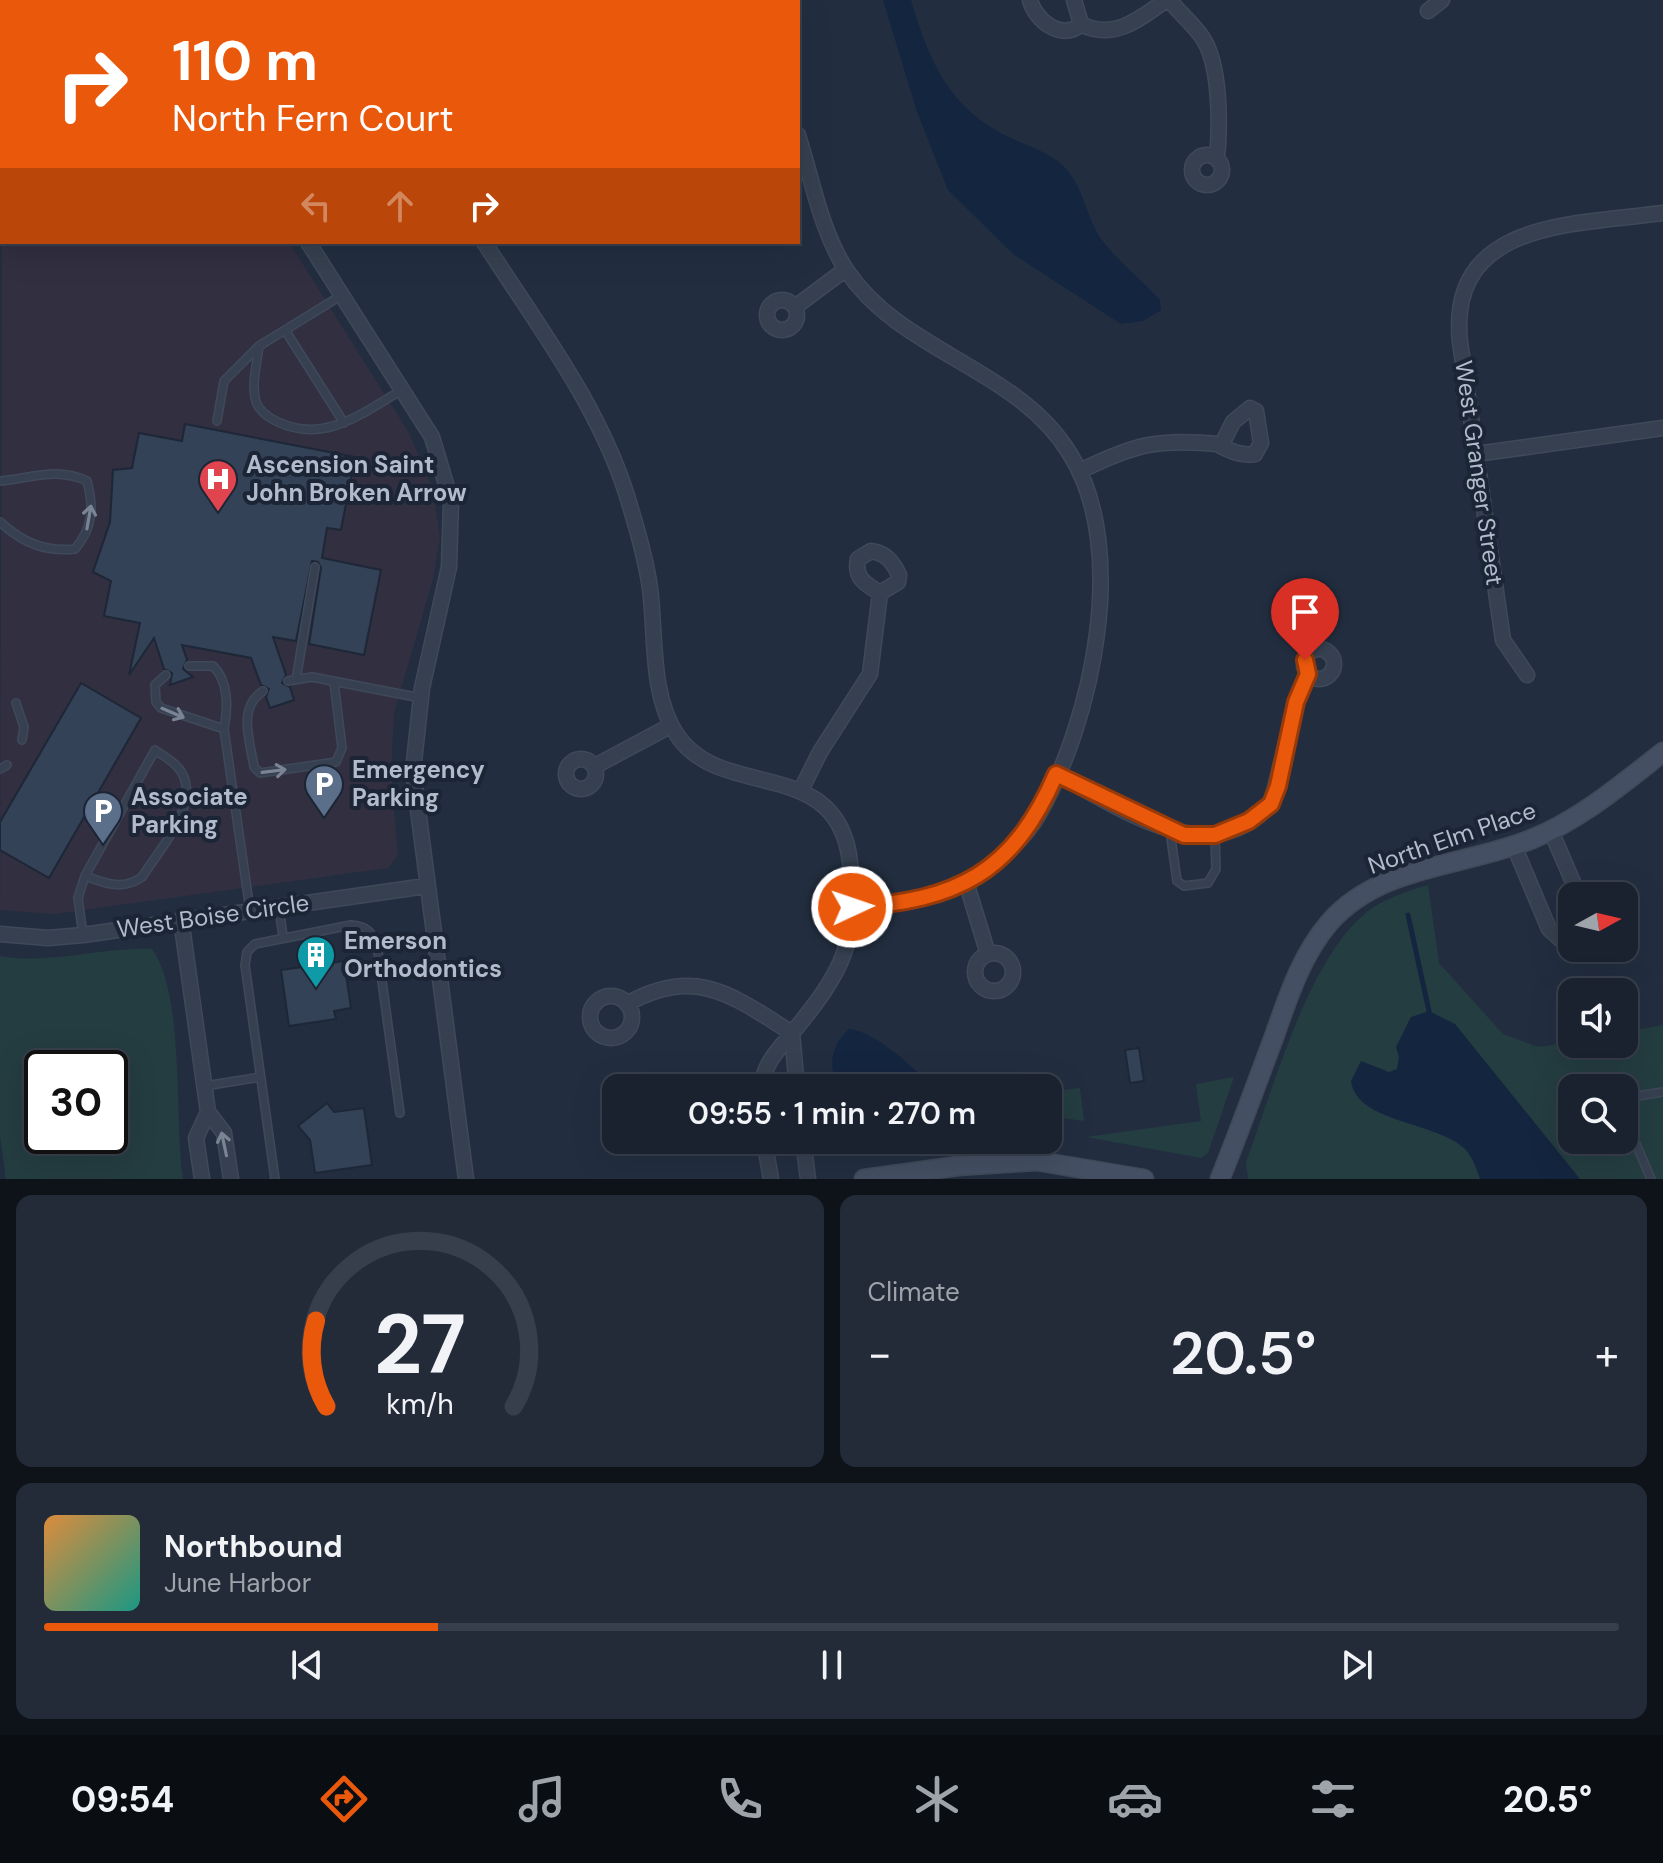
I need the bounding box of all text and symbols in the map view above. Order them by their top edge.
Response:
text: 110 m [172,24,318,97]
icon: right [40,32,144,136]
text: North Fern Court [172,95,454,142]
icon: left [294,184,338,228]
icon: ahead [378,184,422,228]
icon: right [462,184,506,228]
street label: West Granger Street [1448,359,1511,587]
place label: Ascension Saint John Broken Arrow [246,449,467,508]
hospital icon: Ascension Saint John Broken Arrow [197,458,239,513]
one-way arrow [83,505,98,530]
pin [1271,578,1339,660]
icon: arrive [1283,590,1327,634]
one-way arrow [160,706,185,721]
place label: Emergency Parking [352,754,485,813]
one-way arrow [261,763,287,778]
parking icon: Emergency Parking [303,763,345,818]
place label: Associate Parking [131,781,248,840]
parking icon: Associate Parking [82,790,124,845]
street label: North Elm Place [1364,794,1540,881]
position arrow [810,865,894,949]
north arrow [1558,882,1638,962]
map controls [1558,882,1638,1154]
street label: West Boise Circle [115,887,311,944]
place label: Emerson Orthodontics [344,925,502,984]
building icon: Emerson Orthodontics [295,934,337,989]
button: sound [1558,978,1638,1058]
speed limit sign: 30 [24,1050,128,1154]
button: search [1558,1074,1638,1154]
text: 09:55 · 1 min · 270 m [688,1094,976,1133]
one-way arrow [216,1131,231,1157]
text: Climate [868,1275,960,1309]
text: 27 [374,1290,466,1399]
text: 20.5° [1170,1314,1316,1393]
text: − [868,1325,892,1383]
text: + [1595,1325,1619,1383]
text: km/h [386,1386,454,1423]
text: Northbound [164,1527,343,1566]
text: June Harbor [164,1566,311,1600]
icon: previous [285,1643,329,1687]
icon: pause [810,1643,854,1687]
icon: next [1335,1643,1379,1687]
icon: directions [316,1771,372,1827]
icon: music [514,1771,570,1827]
icon: phone [712,1771,768,1827]
icon: climate [909,1771,965,1827]
icon: car [1107,1771,1163,1827]
icon: filters [1305,1771,1361,1827]
text: 09:54 [71,1776,174,1823]
text: 20.5° [1503,1776,1592,1823]

